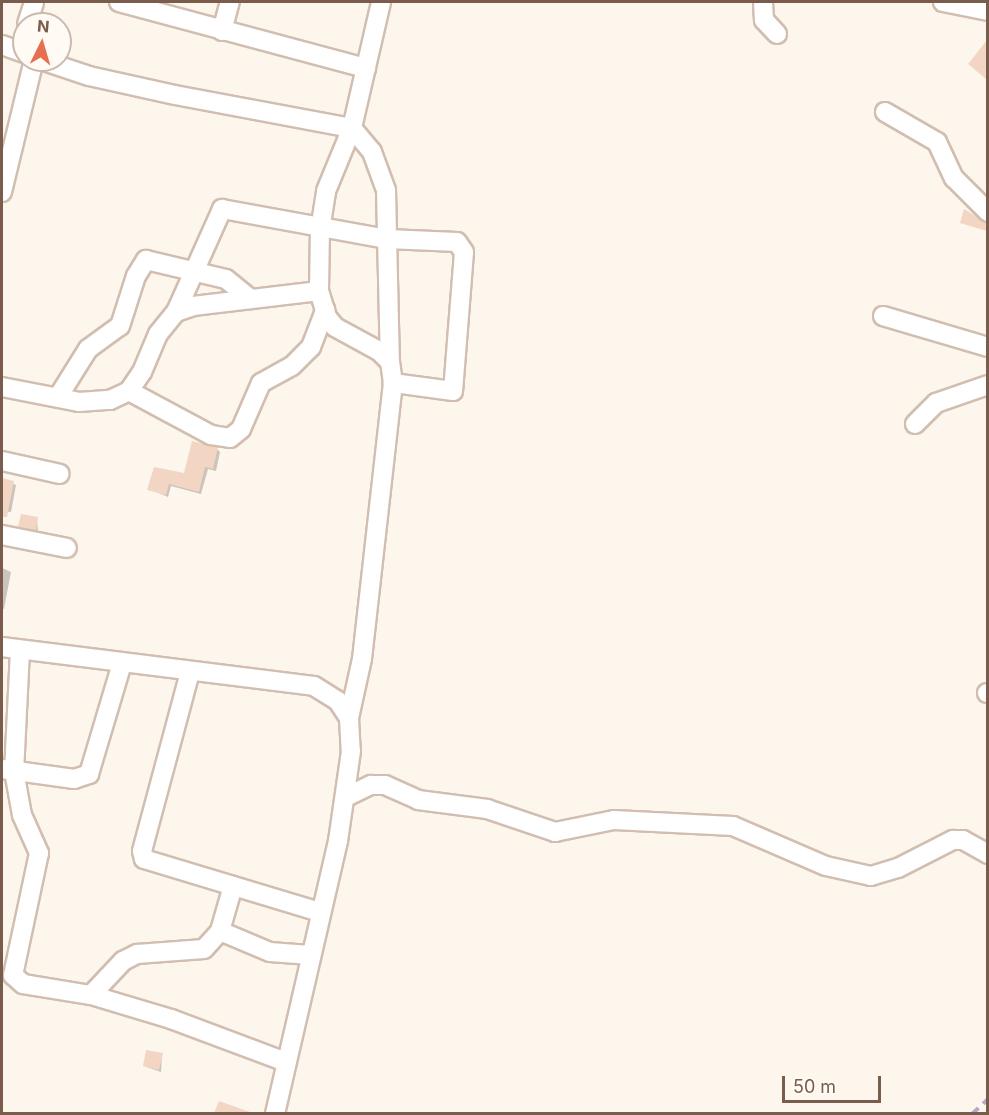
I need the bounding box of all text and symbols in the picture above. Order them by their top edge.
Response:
north arrow [12,12,72,72]
text: N [36,16,50,37]
scale bar [785,1064,884,1102]
text: 50 m [793,1076,836,1097]

